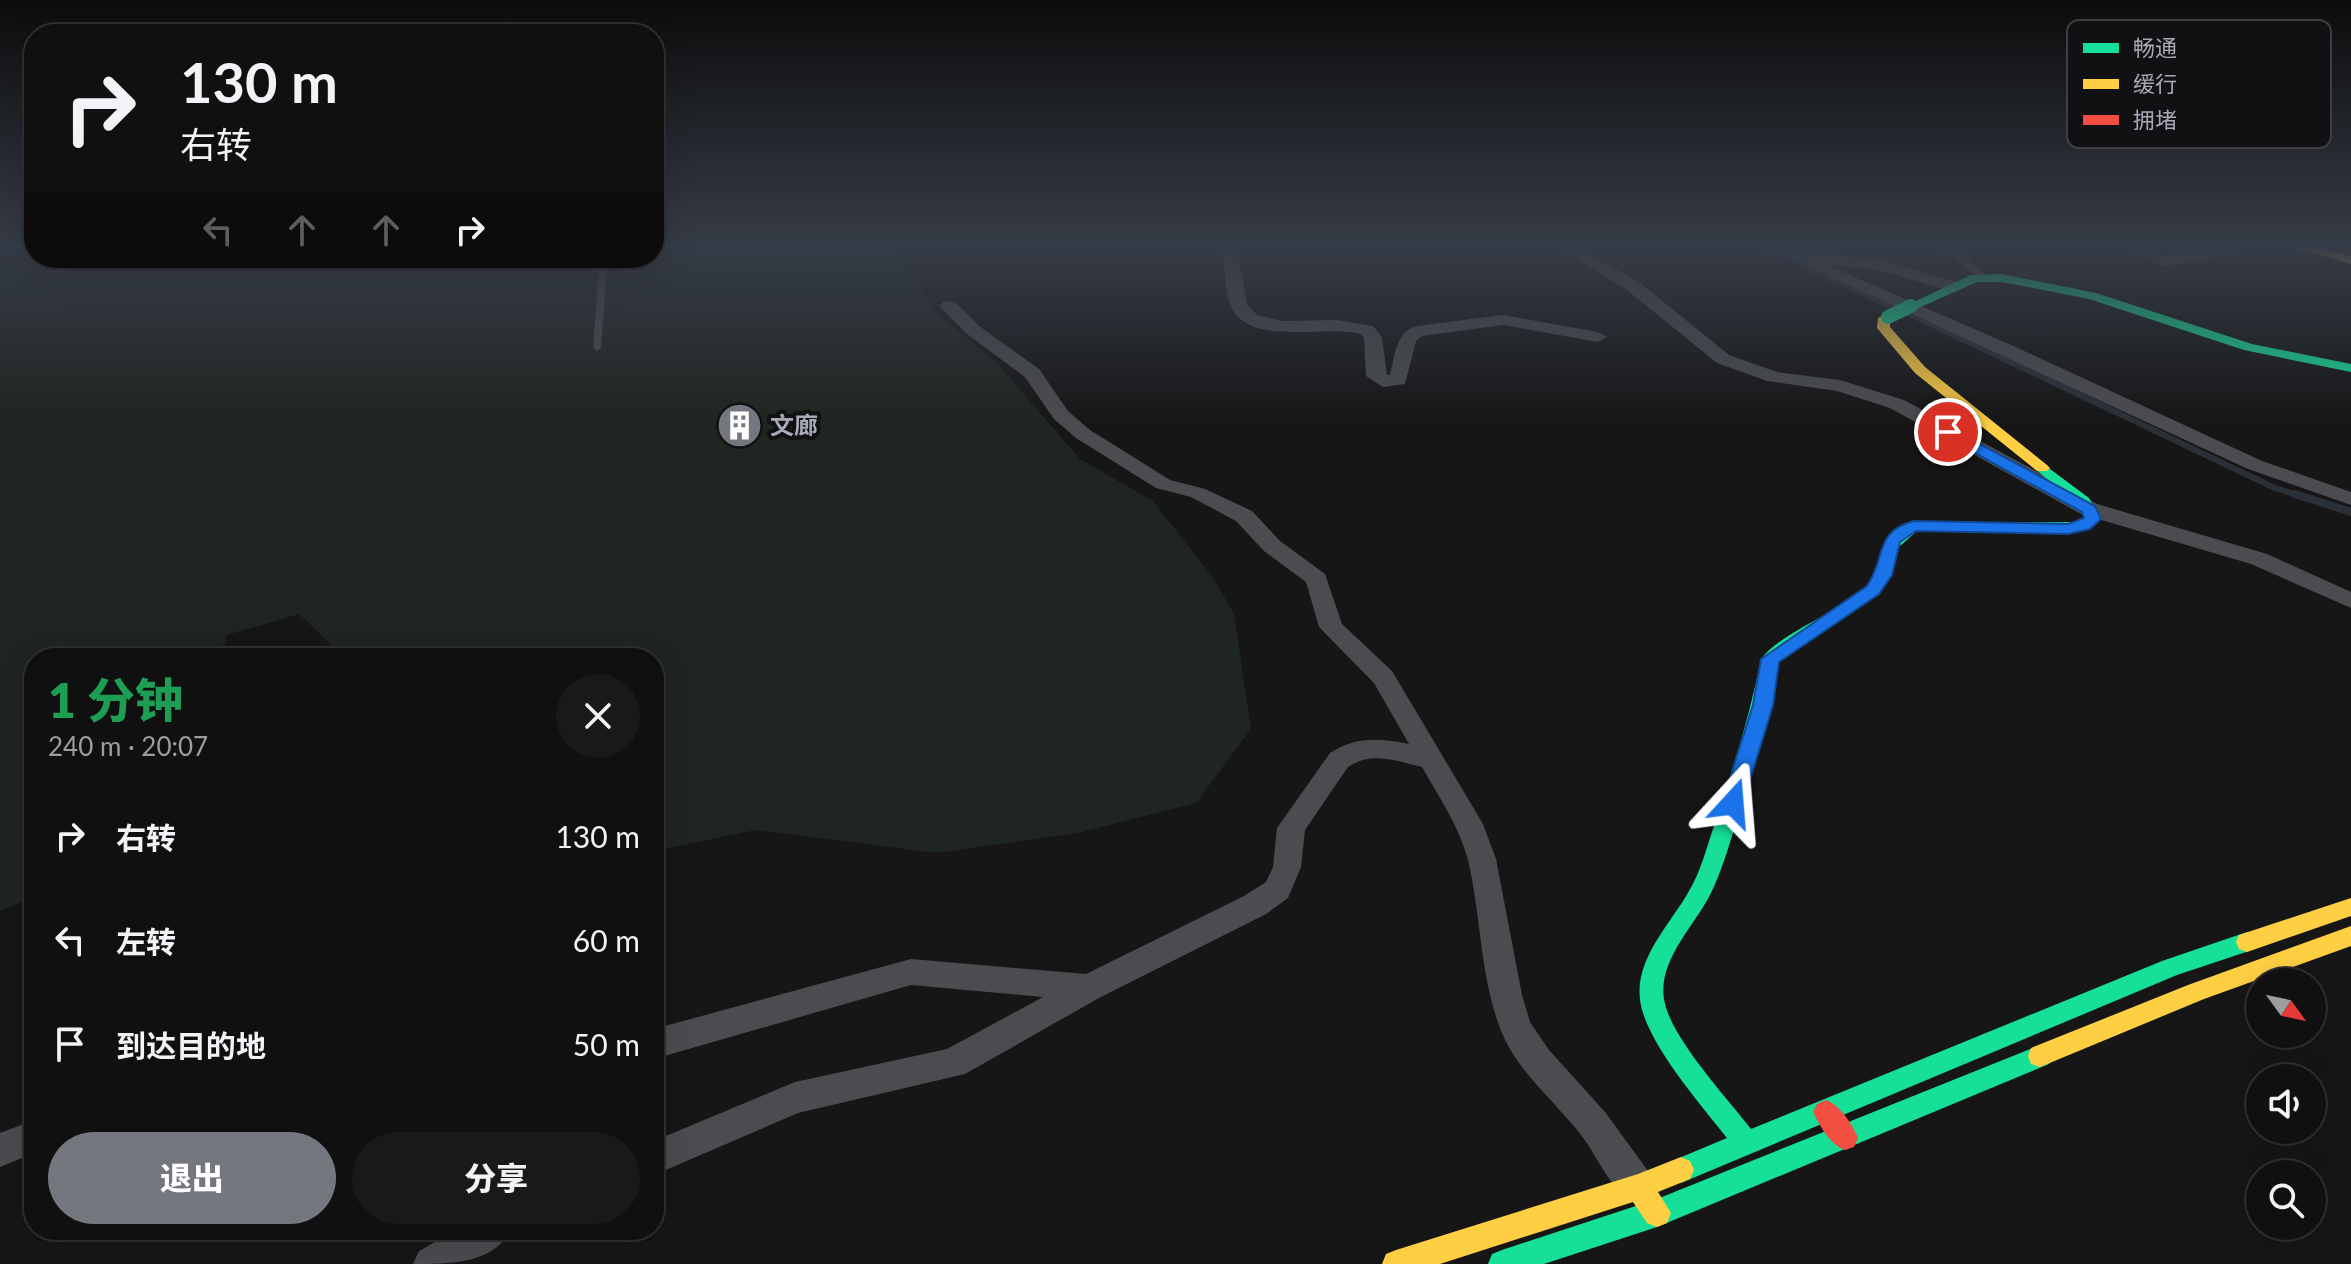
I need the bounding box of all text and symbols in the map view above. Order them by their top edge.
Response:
legend [2067,20,2331,148]
text: 畅通 [2133,34,2177,61]
text: 130 m [180,48,338,115]
icon: right [48,56,152,160]
text: 缓行 [2133,70,2177,97]
text: 拥堵 [2133,106,2177,133]
text: 右转 [180,122,252,166]
icon: left [196,208,240,252]
icon: ahead [280,208,324,252]
icon: ahead [364,208,408,252]
icon: right [448,208,492,252]
pin [1914,398,1982,466]
building icon: 文廊 [715,402,763,450]
place label: 文廊 [770,410,818,439]
icon: arrive [1926,410,1970,454]
text: 1 分钟 [48,671,183,728]
button: close [556,674,640,758]
text: 240 m · 20:07 [48,730,208,762]
position arrow [1691,761,1775,845]
icon: right [48,814,92,858]
text: 130 m [555,818,640,854]
text: 右转 [116,819,176,855]
icon: left [48,918,92,962]
text: 60 m [573,922,640,958]
text: 左转 [116,923,176,959]
north arrow [2246,968,2326,1048]
map controls [2246,968,2326,1240]
icon: arrive [48,1022,92,1066]
text: 50 m [573,1026,640,1062]
text: 到达目的地 [116,1027,266,1063]
button: sound [2246,1064,2326,1144]
button: 退出 [48,1132,336,1224]
button: 分享 [352,1132,640,1224]
button: search [2246,1160,2326,1240]

